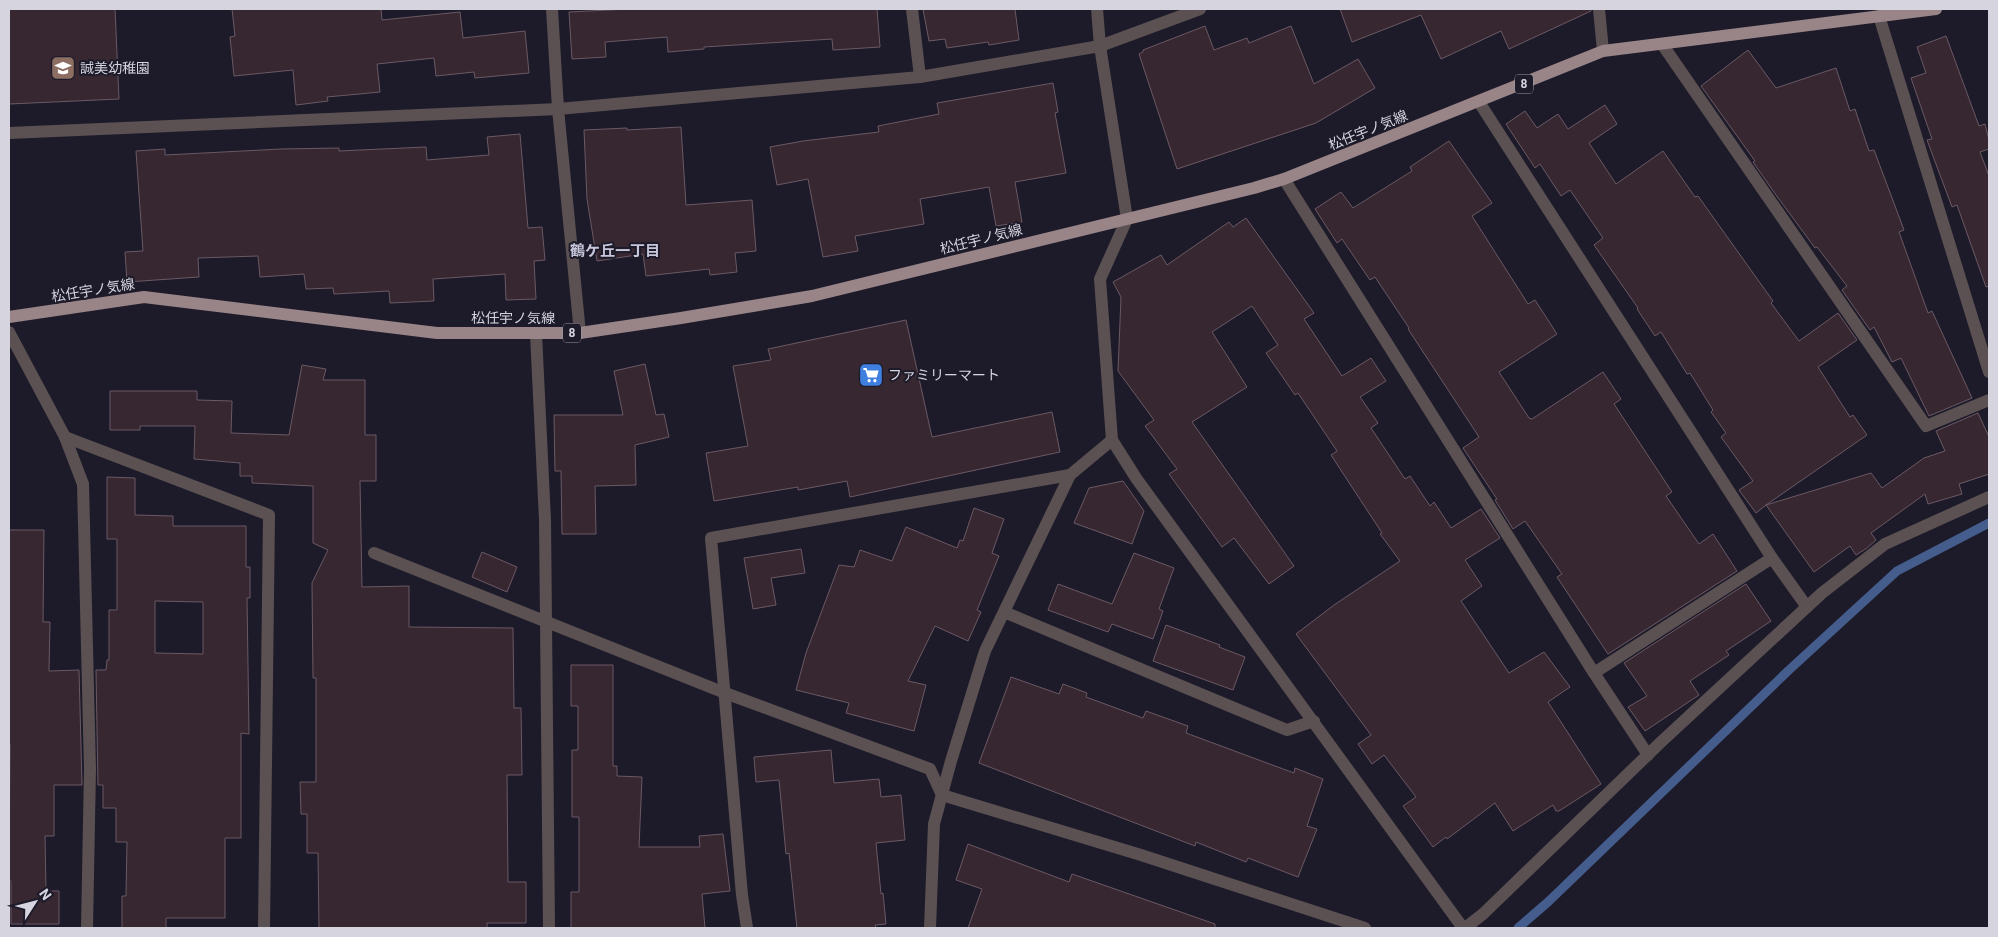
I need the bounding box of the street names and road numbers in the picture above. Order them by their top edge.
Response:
road number: 8 [1515,74,1533,94]
street label: 松任宇ノ気線 [1326,107,1410,153]
street label: 松任宇ノ気線 [938,221,1024,257]
street label: 松任宇ノ気線 [50,276,136,304]
street label: 松任宇ノ気線 [471,310,555,326]
road number: 8 [563,323,581,342]

